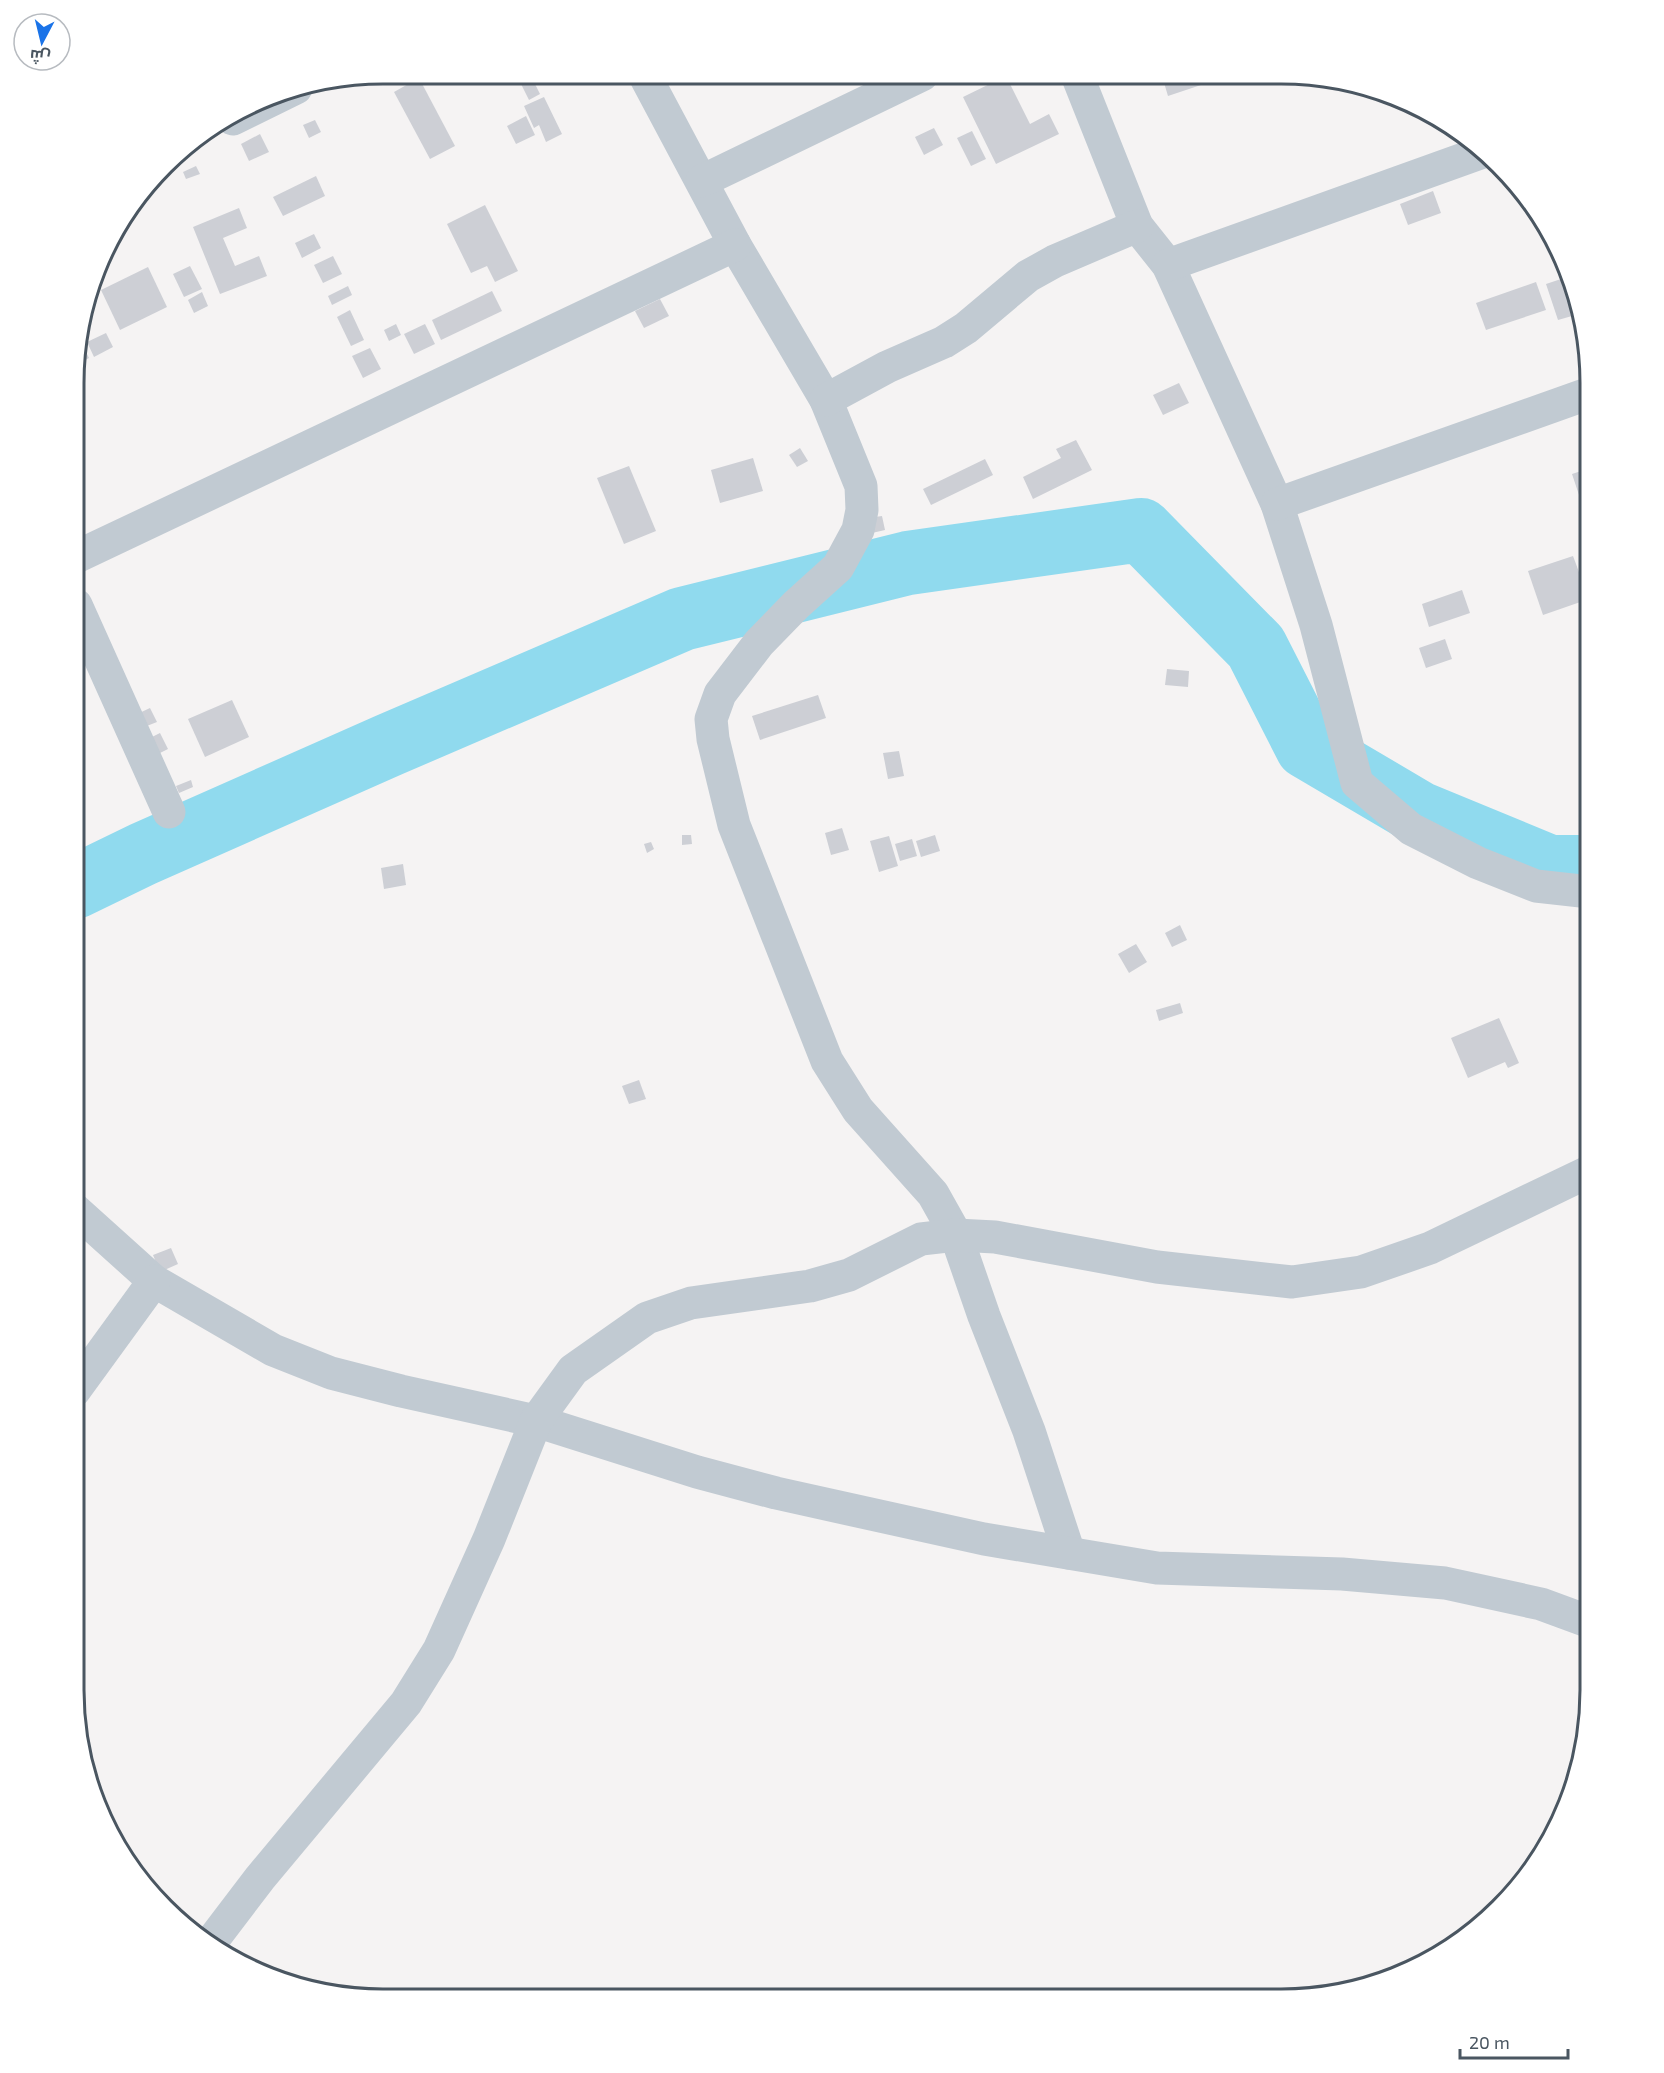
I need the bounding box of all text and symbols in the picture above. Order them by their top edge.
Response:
north arrow [12,12,72,72]
text: ش [29,46,52,68]
scale bar [1460,2022,1568,2060]
text: 20 m [1469,2031,1510,2053]

